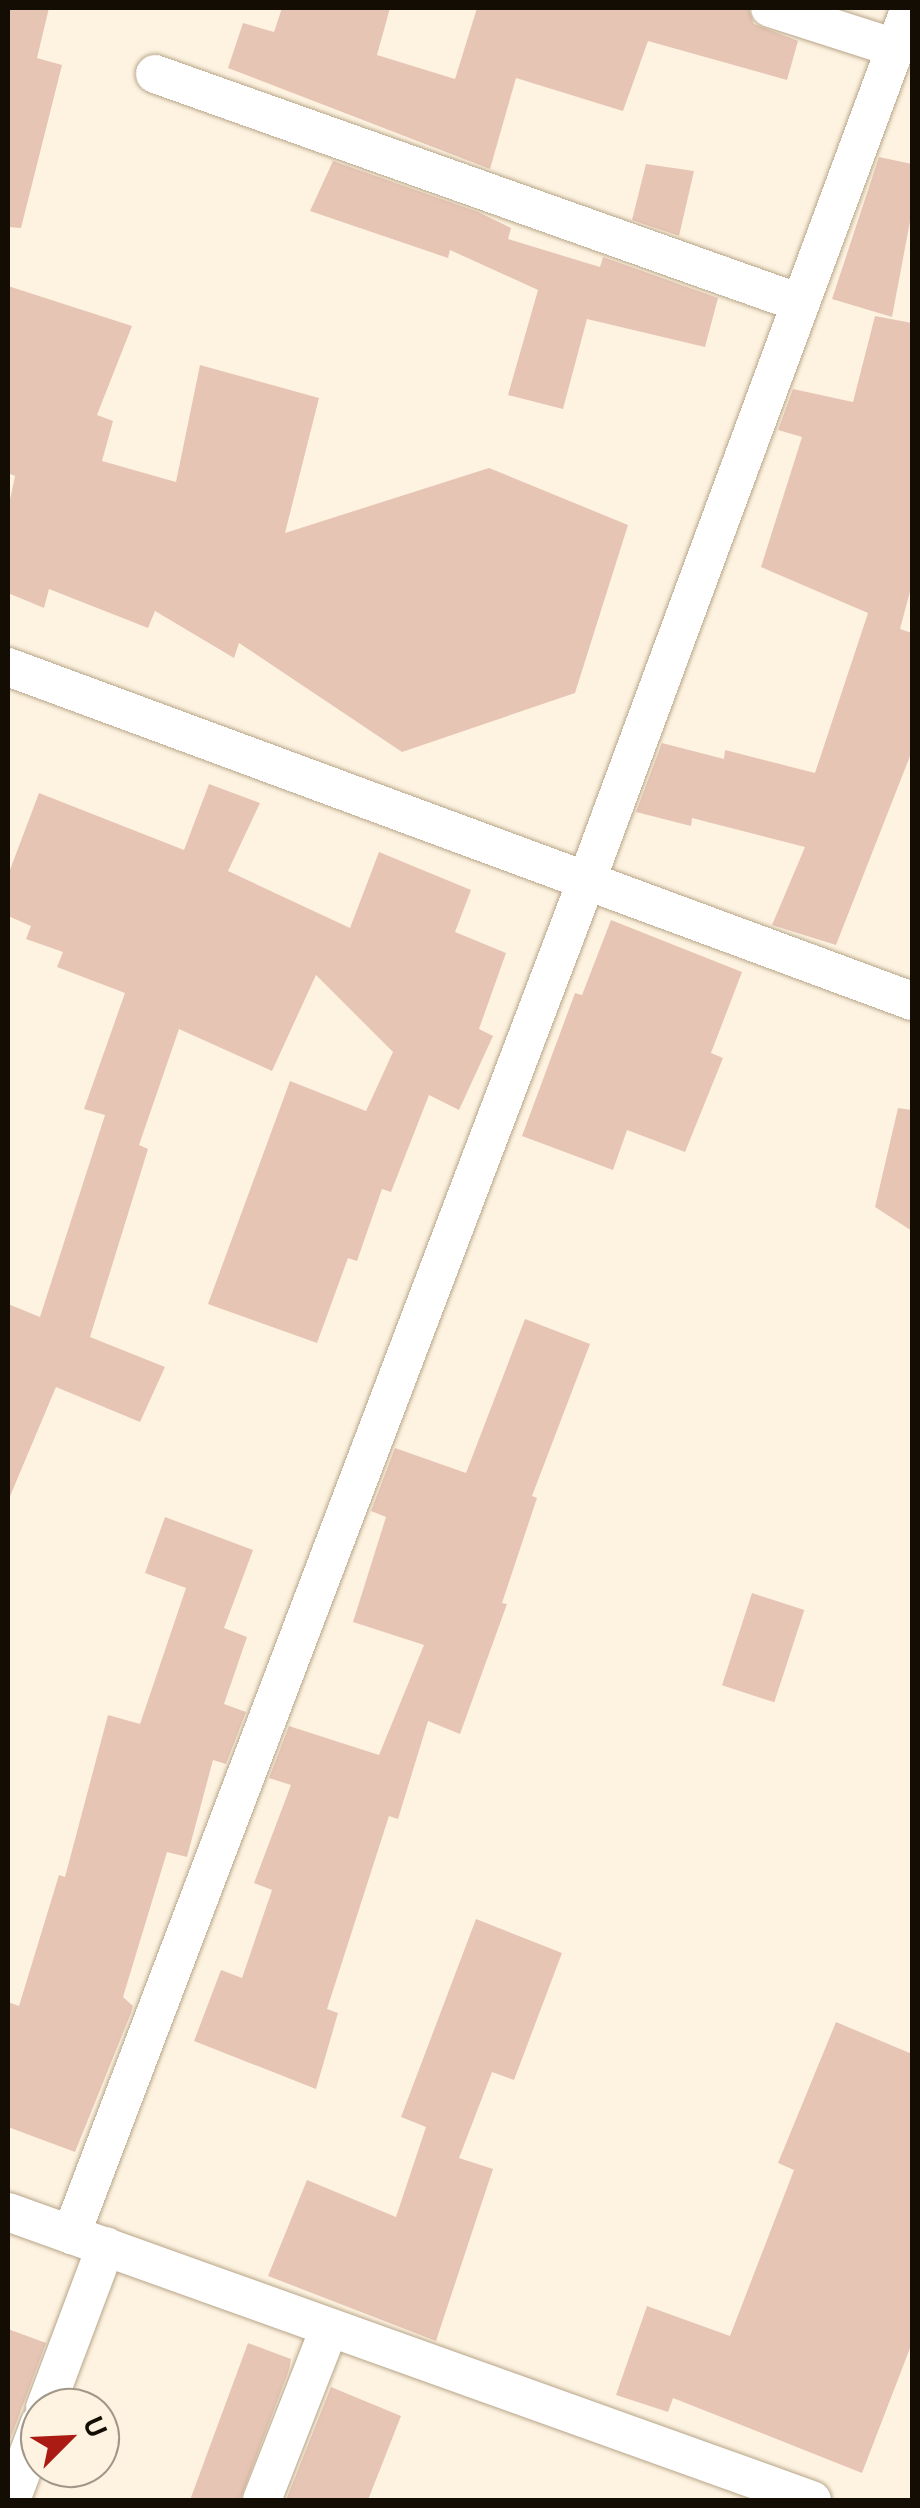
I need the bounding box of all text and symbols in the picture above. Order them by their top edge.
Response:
north arrow [20,2388,120,2488]
text: U [78,2411,114,2442]

